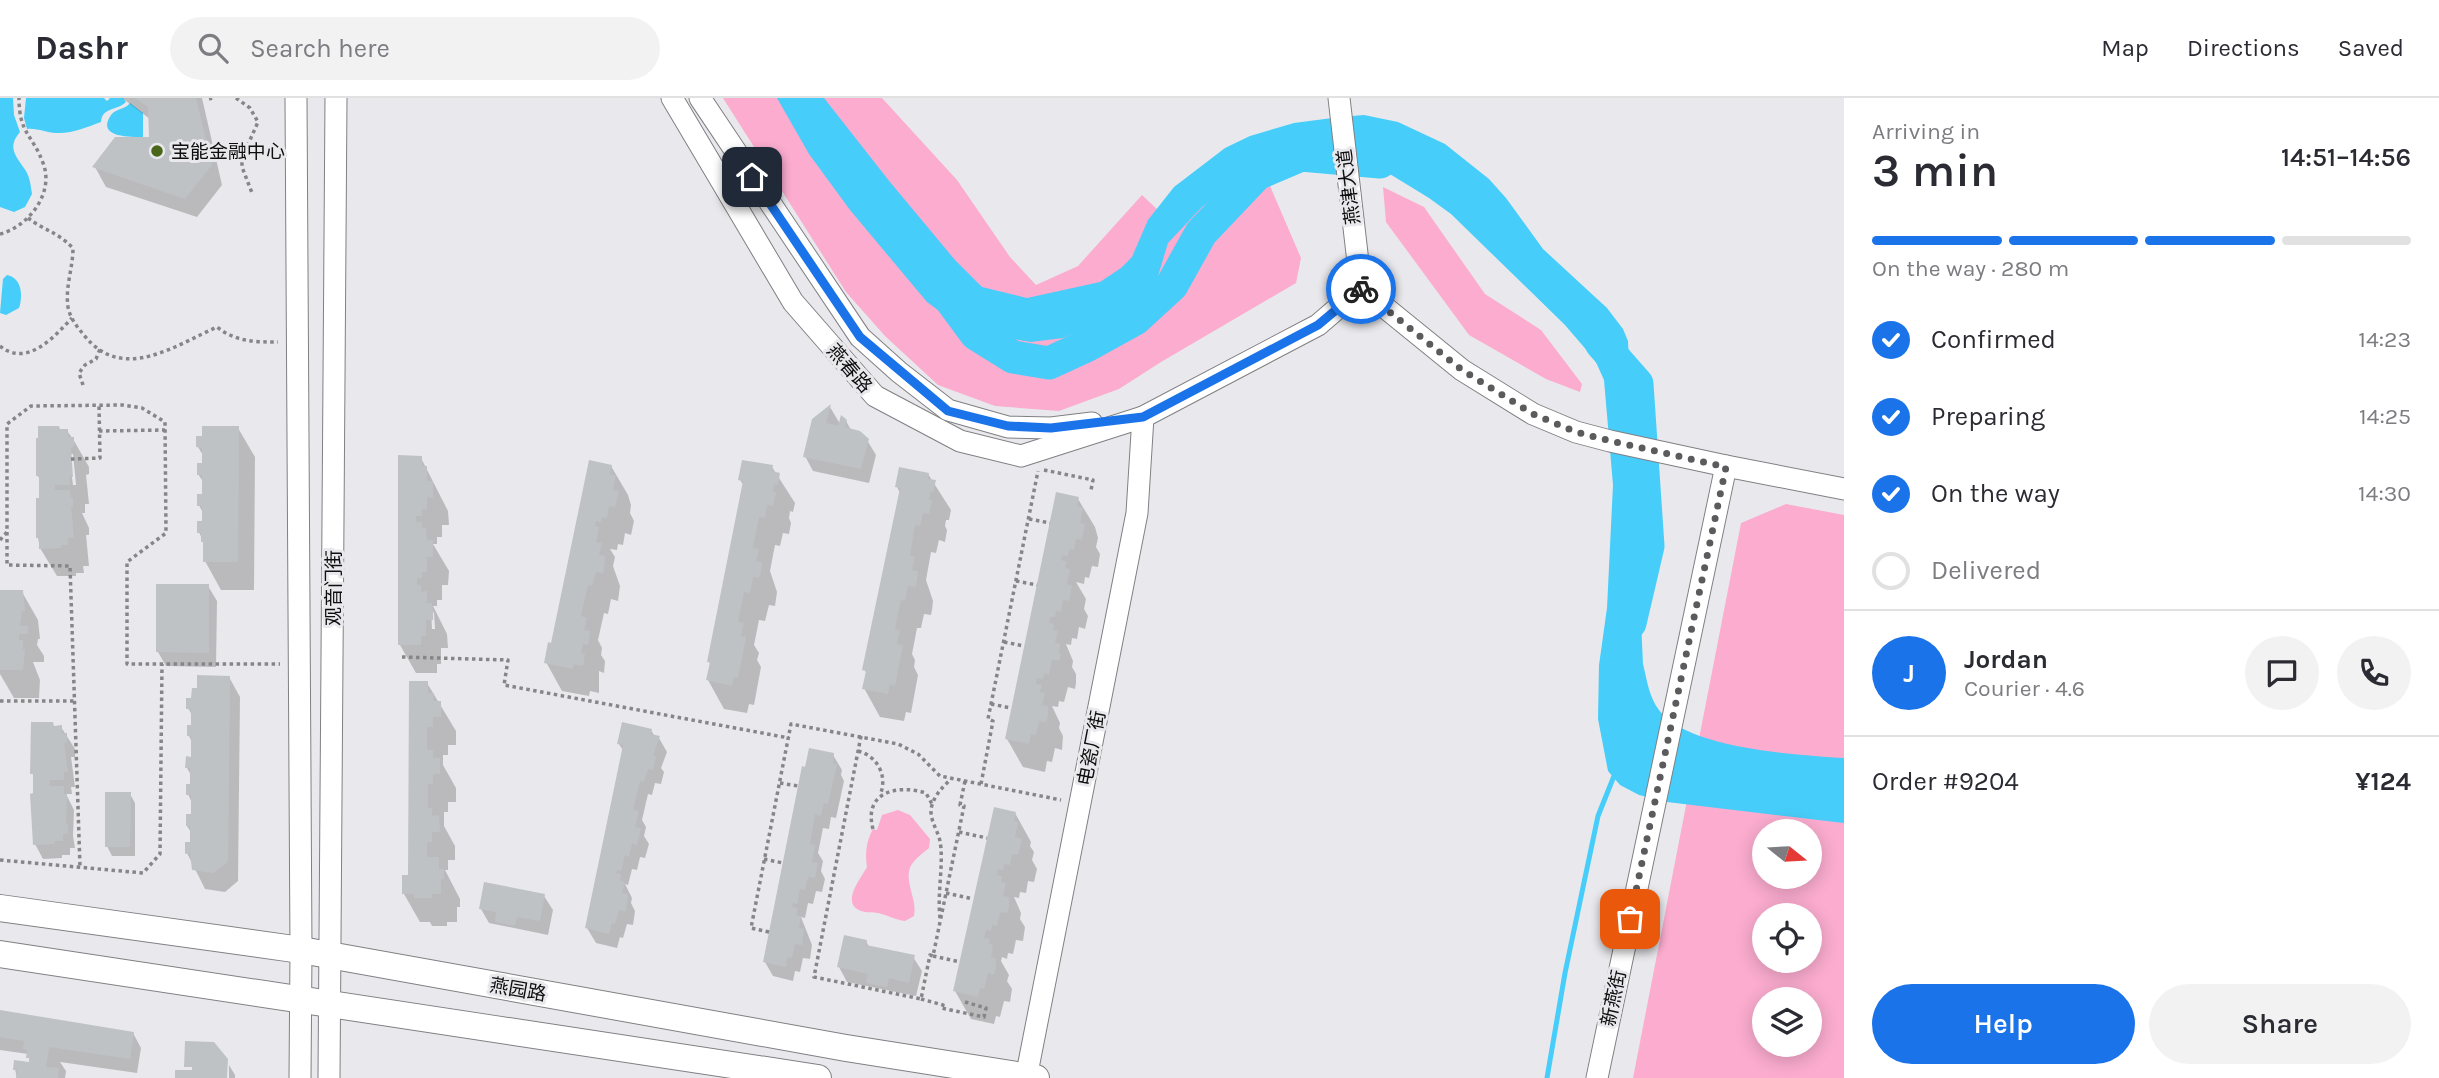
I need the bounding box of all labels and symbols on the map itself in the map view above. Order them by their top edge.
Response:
place label: 宝能金融中心 [171,141,285,163]
marker: 宝能金融中心 [149,143,165,159]
pin [722,147,782,207]
street label: 燕津大道 [1333,148,1365,226]
courier [1326,254,1396,324]
street label: 燕春路 [822,340,876,397]
street label: 观音门街 [323,550,345,626]
street label: 电瓷厂街 [1074,709,1110,788]
north arrow [1752,819,1822,889]
pin [1600,889,1660,949]
street label: 新燕街 [1597,968,1631,1028]
street label: 燕园路 [488,974,548,1006]

